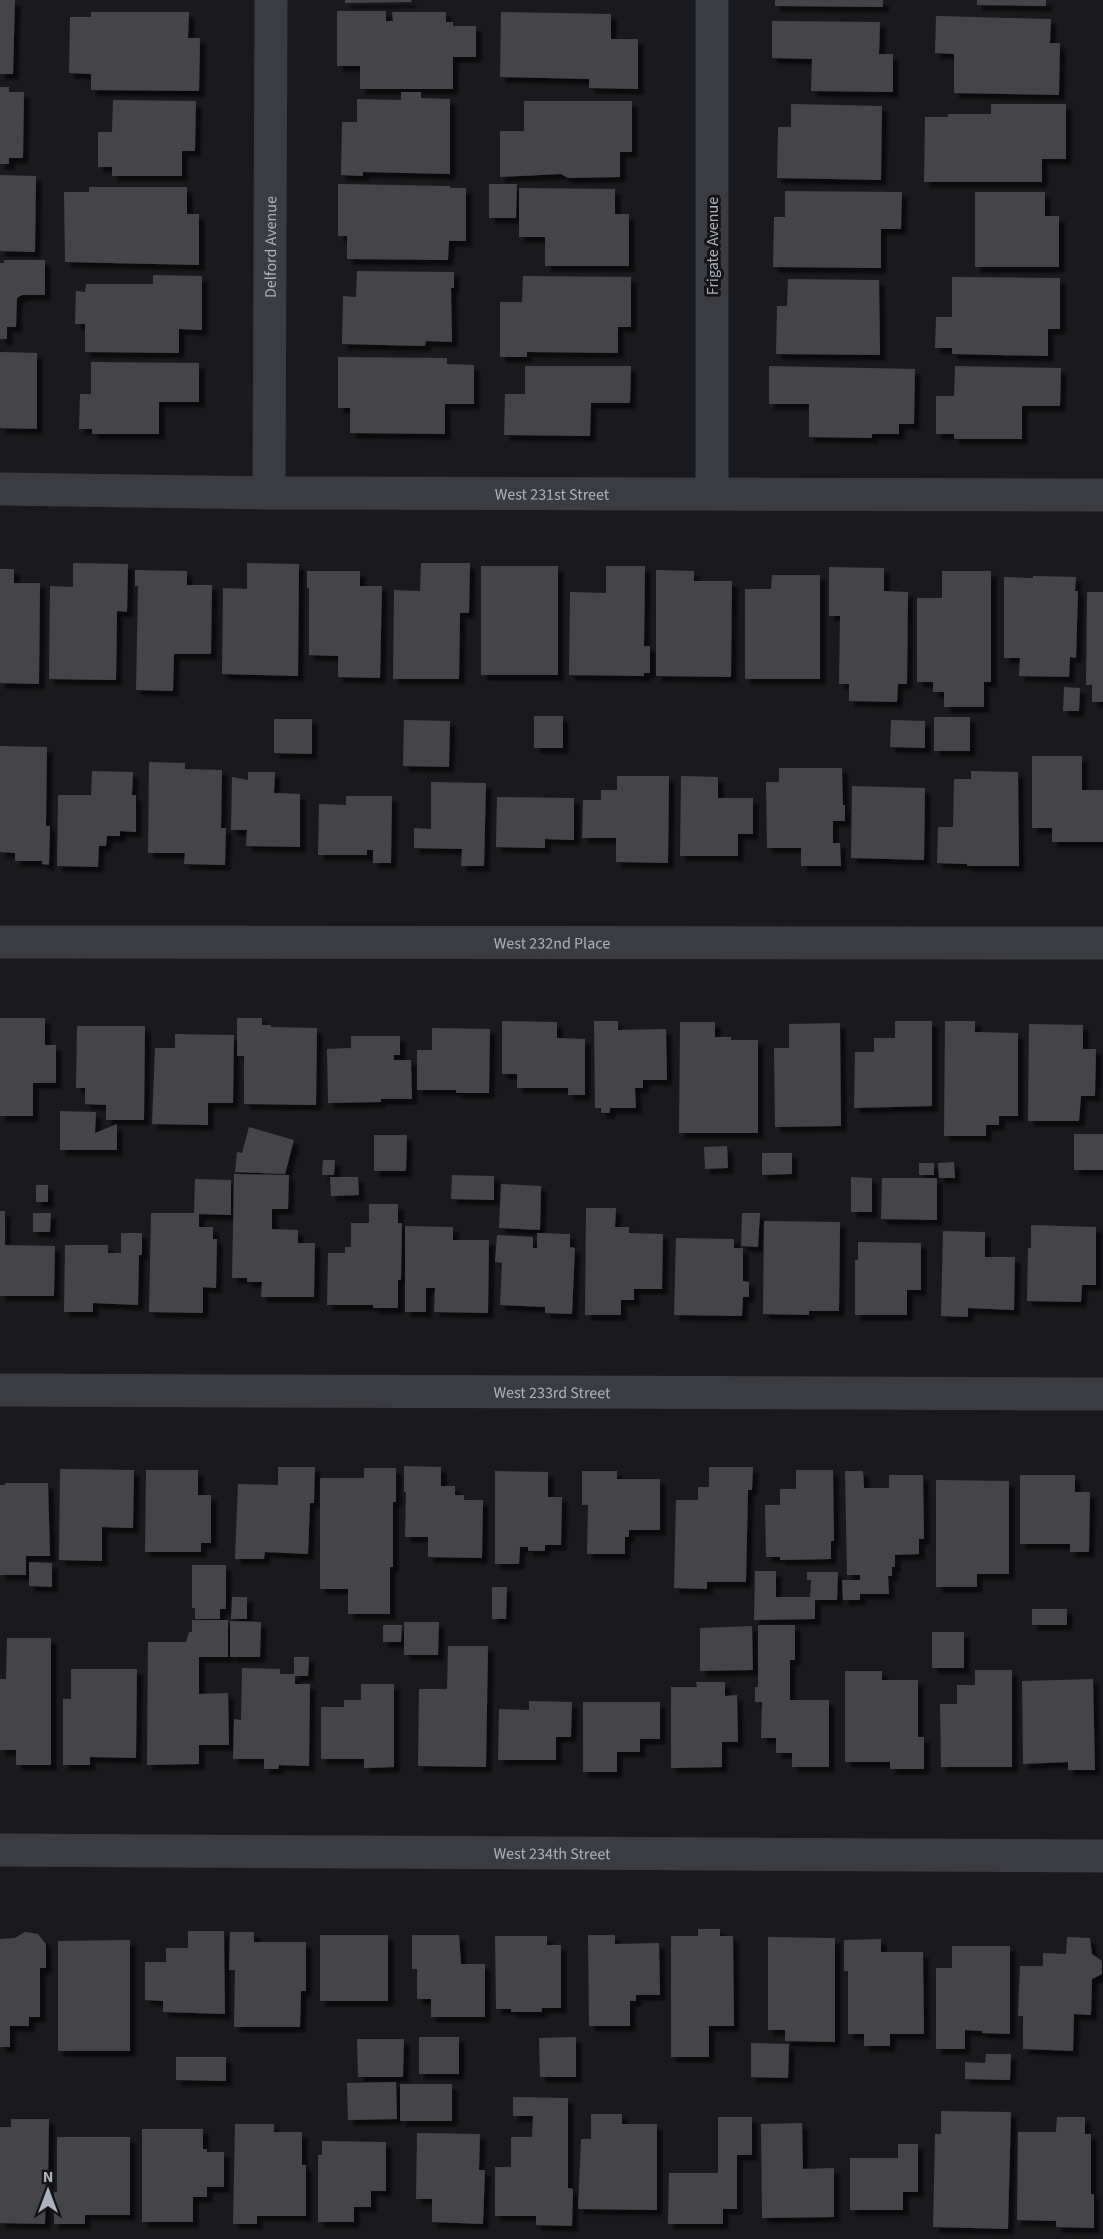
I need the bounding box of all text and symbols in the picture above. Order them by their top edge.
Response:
street label: Delford Avenue [260,196,282,298]
street label: Frigate Avenue [702,197,724,295]
street label: West 231st Street [495,484,610,506]
street label: West 232nd Place [494,932,610,955]
street label: West 233rd Street [493,1382,611,1404]
street label: West 234th Street [493,1843,611,1865]
north arrow [18,2161,78,2221]
text: N [43,2166,53,2188]

